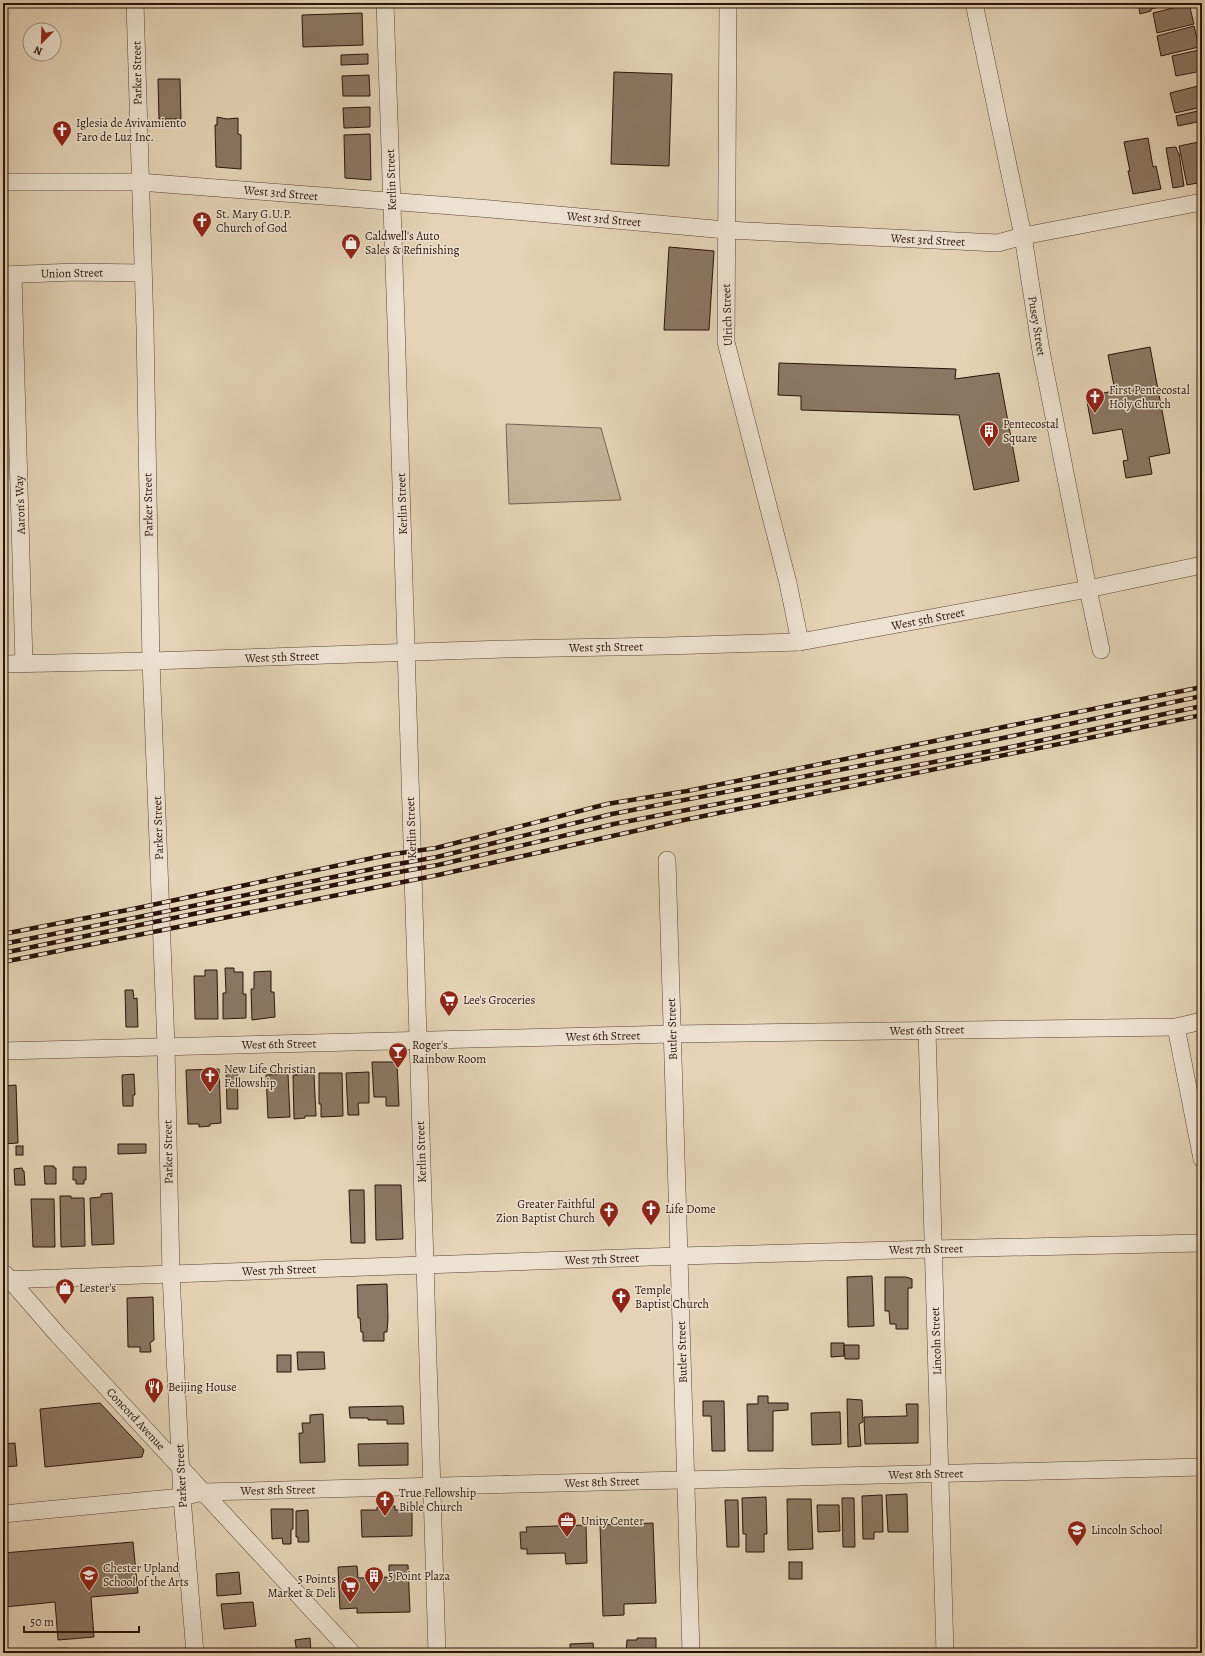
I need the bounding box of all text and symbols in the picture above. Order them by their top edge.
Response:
north arrow [22,22,62,62]
street label: Parker Street [128,41,146,105]
text: N [32,42,45,59]
place label: Iglesia de Avivamiento Faro de Luz Inc. [76,115,186,145]
church icon: Iglesia de Avivamiento Faro de Luz Inc. [51,119,73,147]
street label: Kerlin Street [382,149,400,211]
street label: West 3rd Street [242,182,319,204]
place label: St. Mary G.U.P. Church of God [216,206,292,236]
street label: West 3rd Street [565,208,642,230]
church icon: St. Mary G.U.P. Church of God [191,210,213,238]
place label: Caldwell's Auto Sales & Refinishing [365,228,460,258]
street label: West 3rd Street [889,230,966,250]
shop icon: Caldwell's Auto Sales & Refinishing [340,232,362,260]
street label: Union Street [41,264,103,282]
street label: Ulrich Street [718,283,736,346]
street label: Pusey Street [1024,295,1050,357]
place label: First Pentecostal Holy Church [1109,382,1190,412]
church icon: First Pentecostal Holy Church [1084,386,1106,414]
place label: Pentecostal Square [1003,416,1059,446]
building icon: Pentecostal Square [978,420,1000,448]
street label: Parker Street [139,473,157,537]
street label: Kerlin Street [393,473,411,535]
street label: Aaron's Way [11,475,29,536]
street label: West 5th Street [889,604,966,634]
street label: West 5th Street [568,638,643,656]
street label: West 5th Street [244,648,319,666]
street label: Parker Street [149,796,167,860]
street label: Kerlin Street [402,797,420,859]
supermarket icon: Lee's Groceries [438,989,460,1017]
place label: Lee's Groceries [463,992,535,1008]
street label: Butler Street [663,998,681,1060]
street label: West 6th Street [889,1021,964,1039]
street label: West 6th Street [565,1027,640,1045]
street label: West 6th Street [241,1035,316,1053]
place label: Roger's Rainbow Room [412,1037,486,1067]
bar icon: Roger's Rainbow Room [387,1041,409,1069]
place label: New Life Christian Fellowship [224,1061,316,1091]
church icon: New Life Christian Fellowship [199,1065,221,1093]
street label: Parker Street [159,1120,177,1184]
street label: Kerlin Street [412,1121,430,1183]
place label: Greater Faithful Zion Baptist Church [496,1196,596,1226]
church icon: Life Dome [640,1198,662,1226]
church icon: Greater Faithful Zion Baptist Church [598,1200,620,1228]
place label: Life Dome [665,1201,716,1217]
street label: West 7th Street [888,1240,963,1258]
street label: West 7th Street [564,1250,639,1268]
street label: West 7th Street [241,1261,316,1279]
shop icon: Lester's [54,1277,76,1305]
place label: Lester's [79,1280,116,1296]
place label: Temple Baptist Church [635,1282,710,1312]
church icon: Temple Baptist Church [610,1286,632,1314]
street label: Lincoln Street [927,1307,945,1375]
street label: Butler Street [673,1321,691,1383]
restaurant icon: Beijing House [143,1376,165,1404]
place label: Beijing House [168,1379,237,1395]
street label: Concord Avenue [103,1384,169,1454]
street label: Parker Street [171,1444,191,1508]
street label: West 8th Street [887,1465,964,1483]
street label: West 8th Street [563,1473,640,1491]
street label: West 8th Street [239,1481,316,1499]
place label: True Fellowship Bible Church [399,1485,476,1515]
church icon: True Fellowship Bible Church [374,1489,396,1517]
office icon: Unity Center [556,1510,578,1538]
place label: Unity Center [581,1513,644,1529]
school or university icon: Lincoln School [1066,1519,1088,1547]
place label: Lincoln School [1091,1522,1162,1538]
place label: Chester Upland School of the Arts [103,1560,189,1590]
school or university icon: Chester Upland School of the Arts [78,1564,100,1592]
building icon: 5 Point Plaza [363,1565,385,1593]
place label: 5 Point Plaza [388,1568,451,1584]
place label: 5 Points Market & Deli [267,1571,336,1601]
supermarket icon: 5 Points Market & Deli [339,1575,361,1603]
scale bar [24,1608,139,1634]
text: 50 m [30,1614,54,1630]

